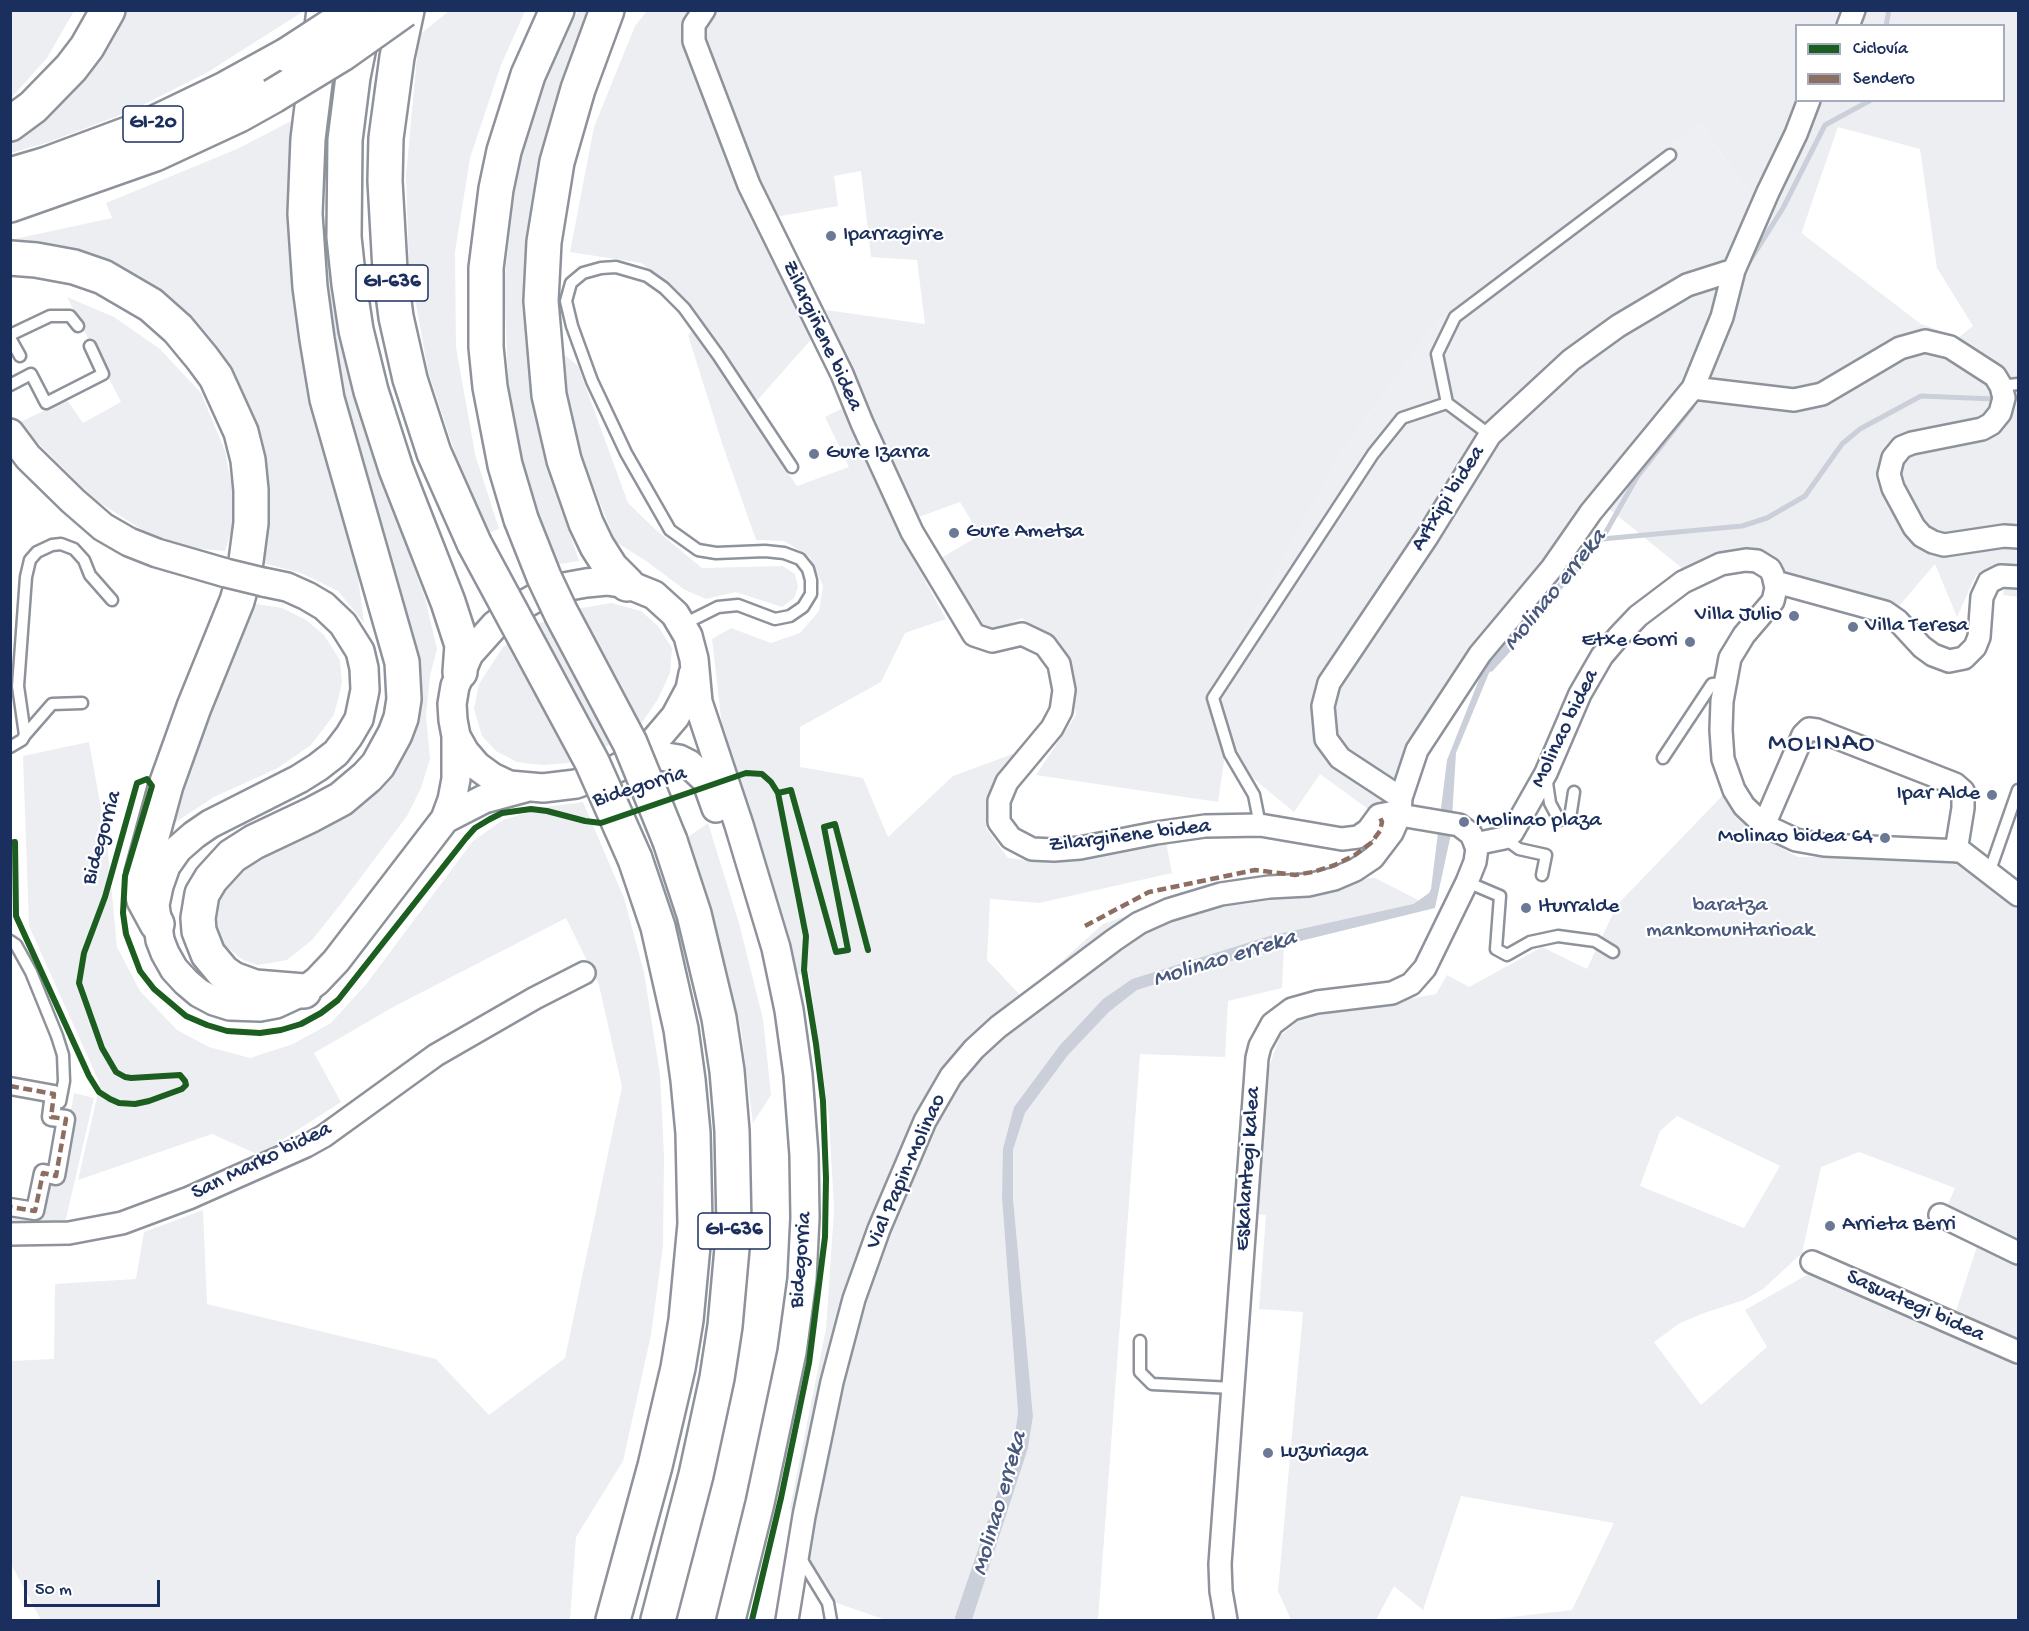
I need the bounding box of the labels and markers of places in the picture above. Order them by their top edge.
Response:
place label: Iparragirre [843,223,943,249]
marker: Iparragirre [824,229,838,243]
place label: Gure Izarra [826,441,930,467]
marker: Gure Izarra [807,447,821,461]
place label: Gure Ametsa [966,520,1084,546]
marker: Gure Ametsa [947,526,961,540]
place label: Villa Julio [1695,603,1782,629]
marker: Villa Julio [1787,609,1801,623]
place label: Villa Teresa [1865,614,1968,640]
marker: Villa Teresa [1846,620,1860,634]
place label: Etxe Gorri [1582,629,1678,655]
marker: Etxe Gorri [1683,635,1697,649]
place label: Ipar Alde [1897,782,1980,808]
marker: Ipar Alde [1985,788,1999,802]
place label: Molinao plaza [1476,809,1601,835]
marker: Molinao plaza [1457,815,1471,829]
place label: Molinao bidea 64 [1718,825,1873,851]
marker: Molinao bidea 64 [1878,831,1892,845]
place label: Iturralde [1538,895,1619,921]
marker: Iturralde [1519,901,1533,915]
place label: Arrieta Berri [1842,1213,1956,1239]
marker: Arrieta Berri [1823,1219,1837,1233]
place label: Luzuriaga [1280,1440,1368,1466]
marker: Luzuriaga [1261,1446,1275,1460]

